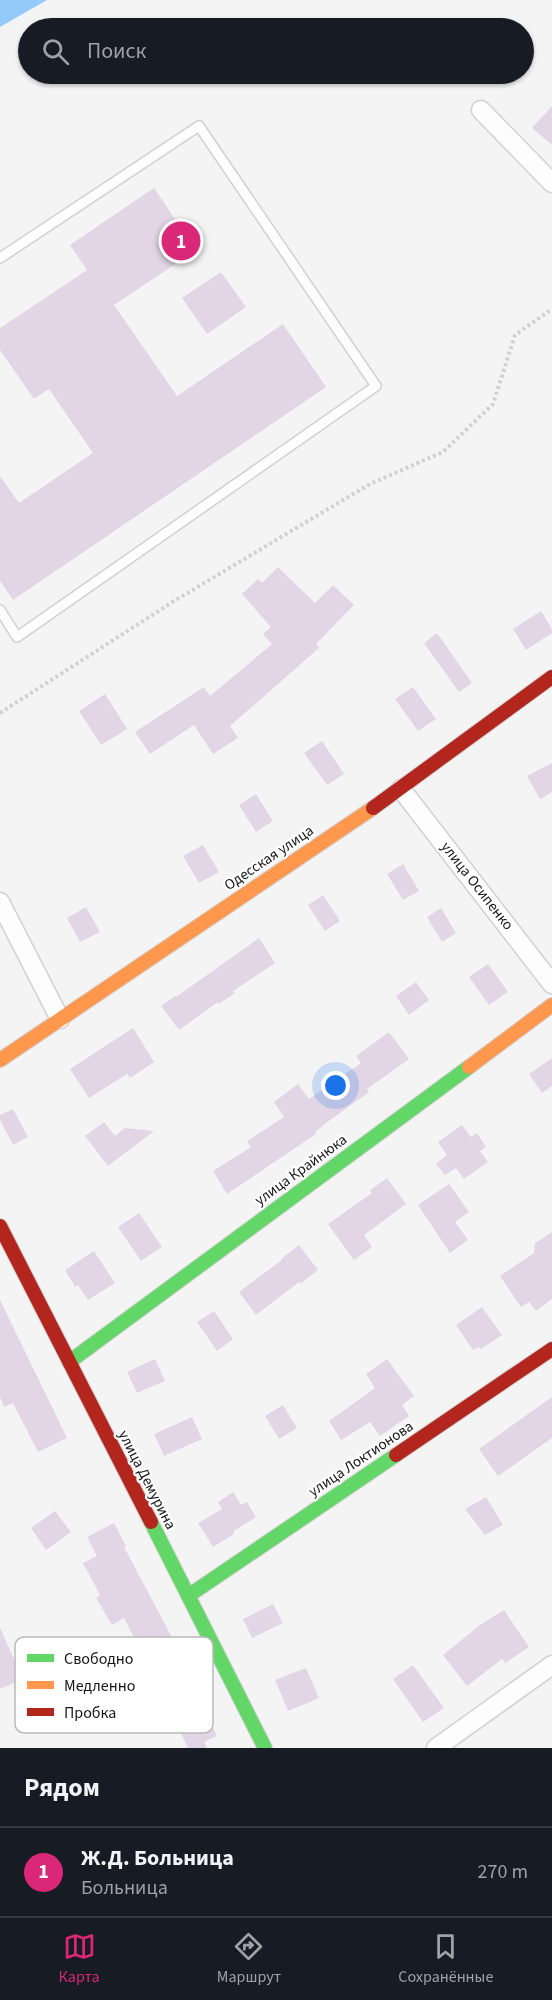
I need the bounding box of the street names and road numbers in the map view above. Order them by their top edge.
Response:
street label: Одесская улица [220,820,318,896]
street label: улица Осипенко [436,837,518,935]
street label: улица Крайнюка [251,1129,351,1211]
street label: улица Локтионова [304,1416,418,1502]
street label: улица Демурина [113,1427,181,1533]

